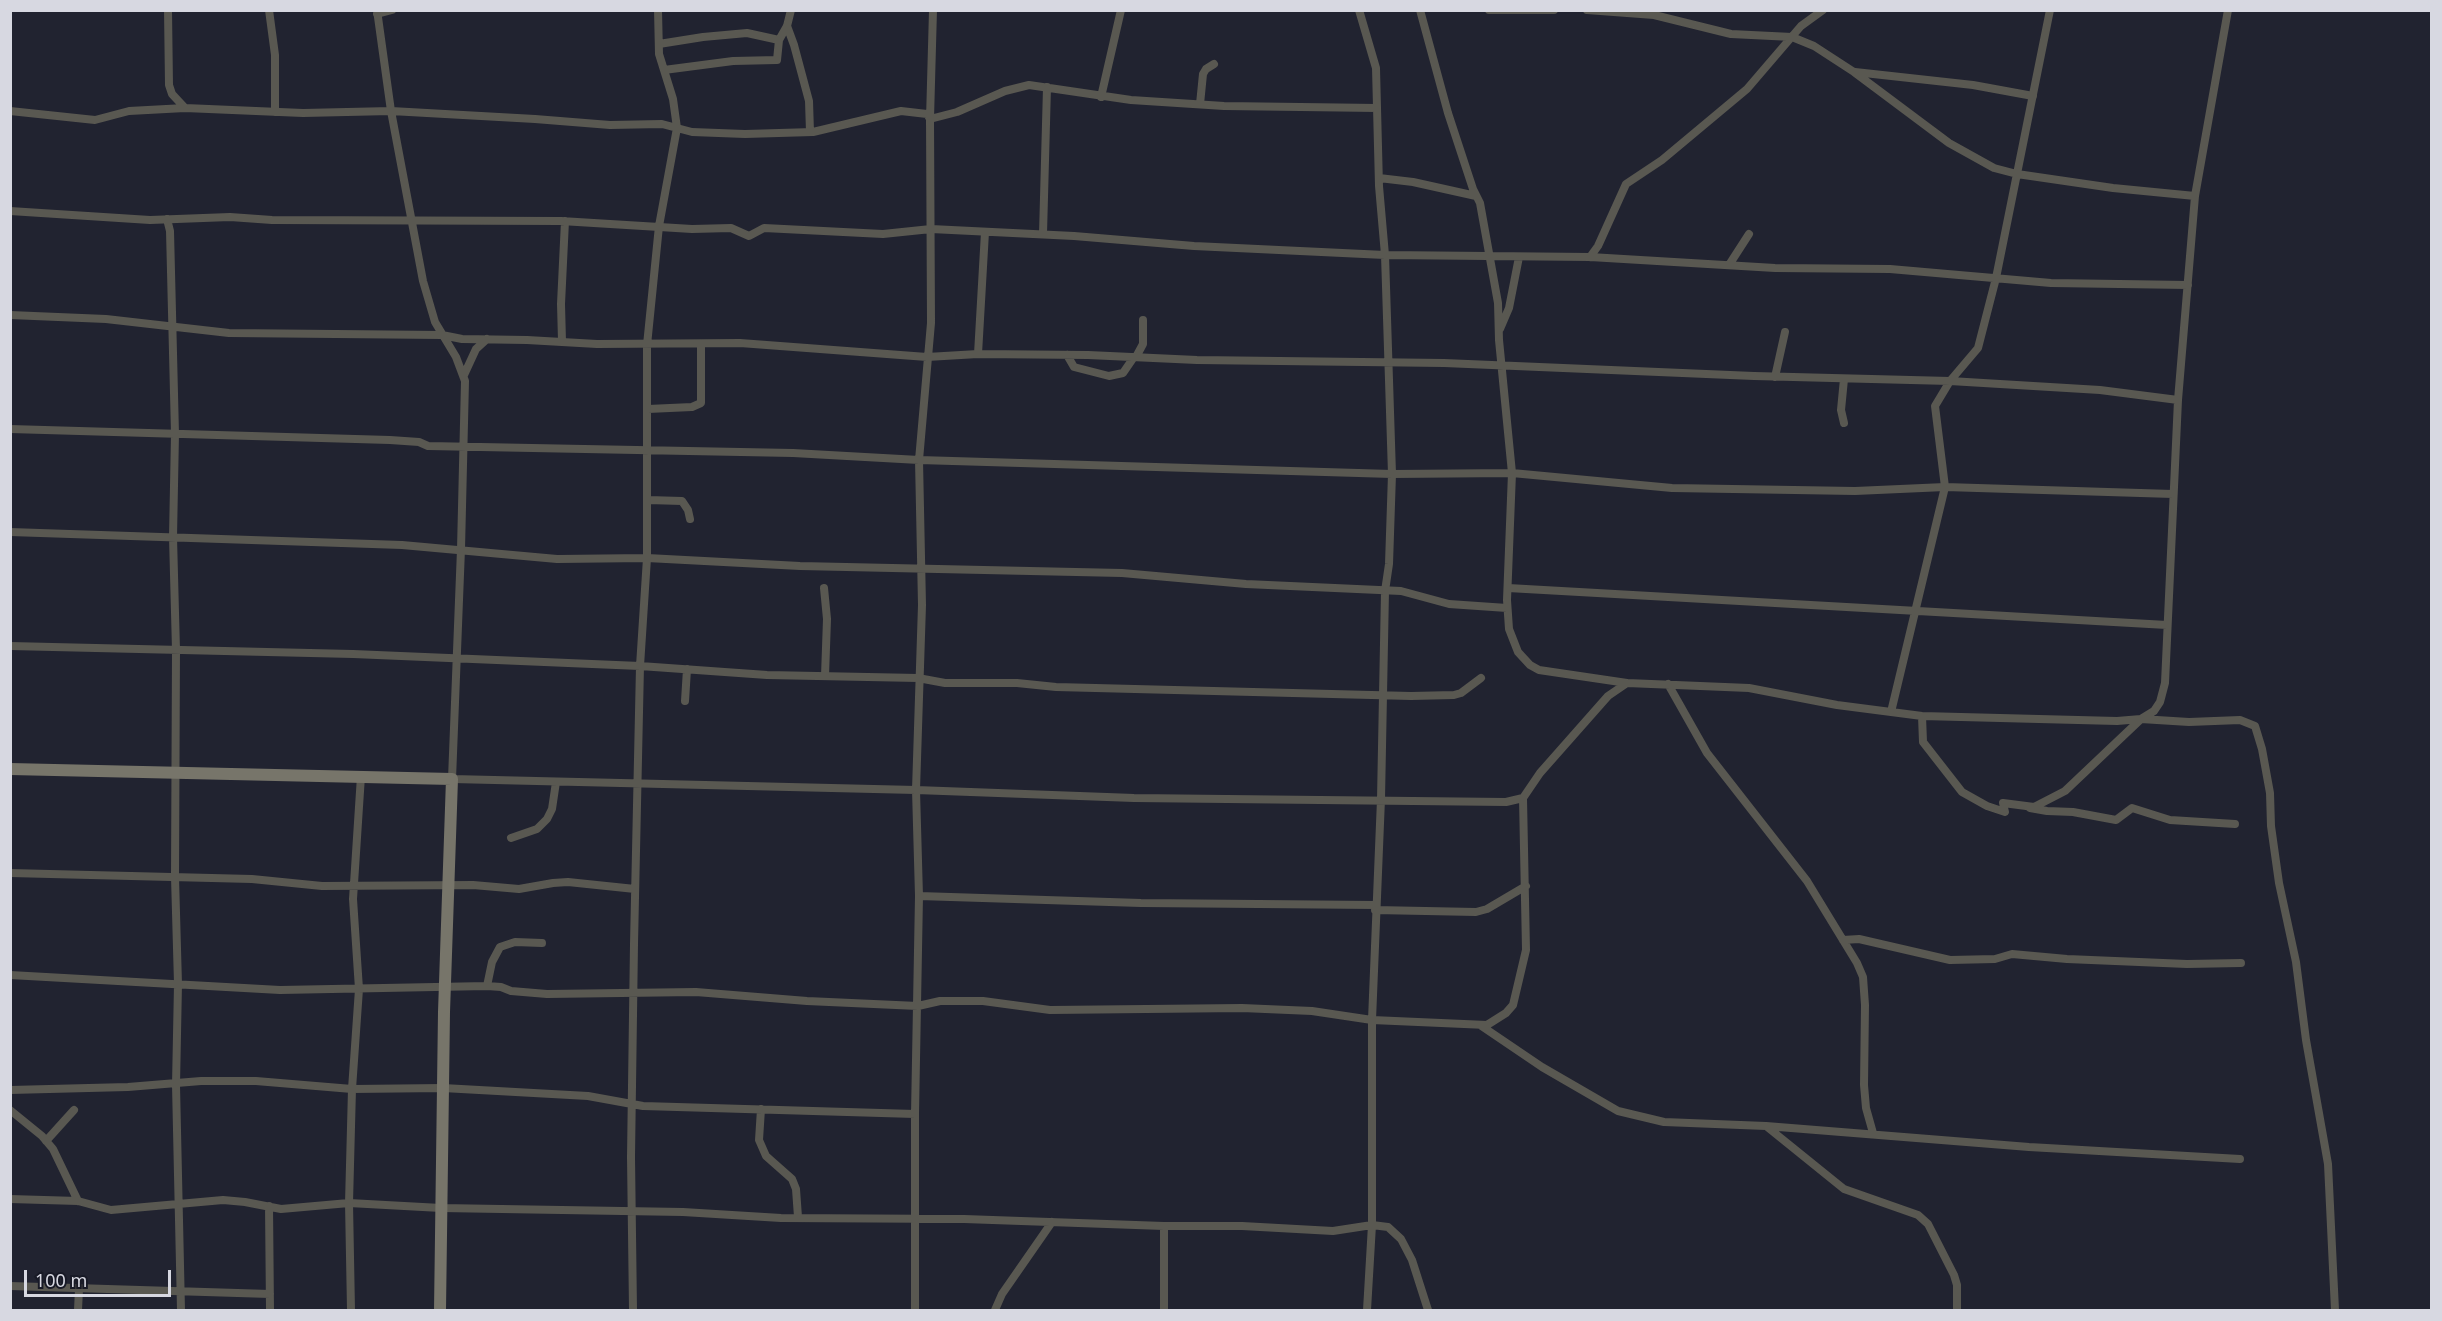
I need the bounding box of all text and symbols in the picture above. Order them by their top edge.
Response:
scale bar [27,1258,174,1296]
text: 100 m [35,1268,87,1292]

